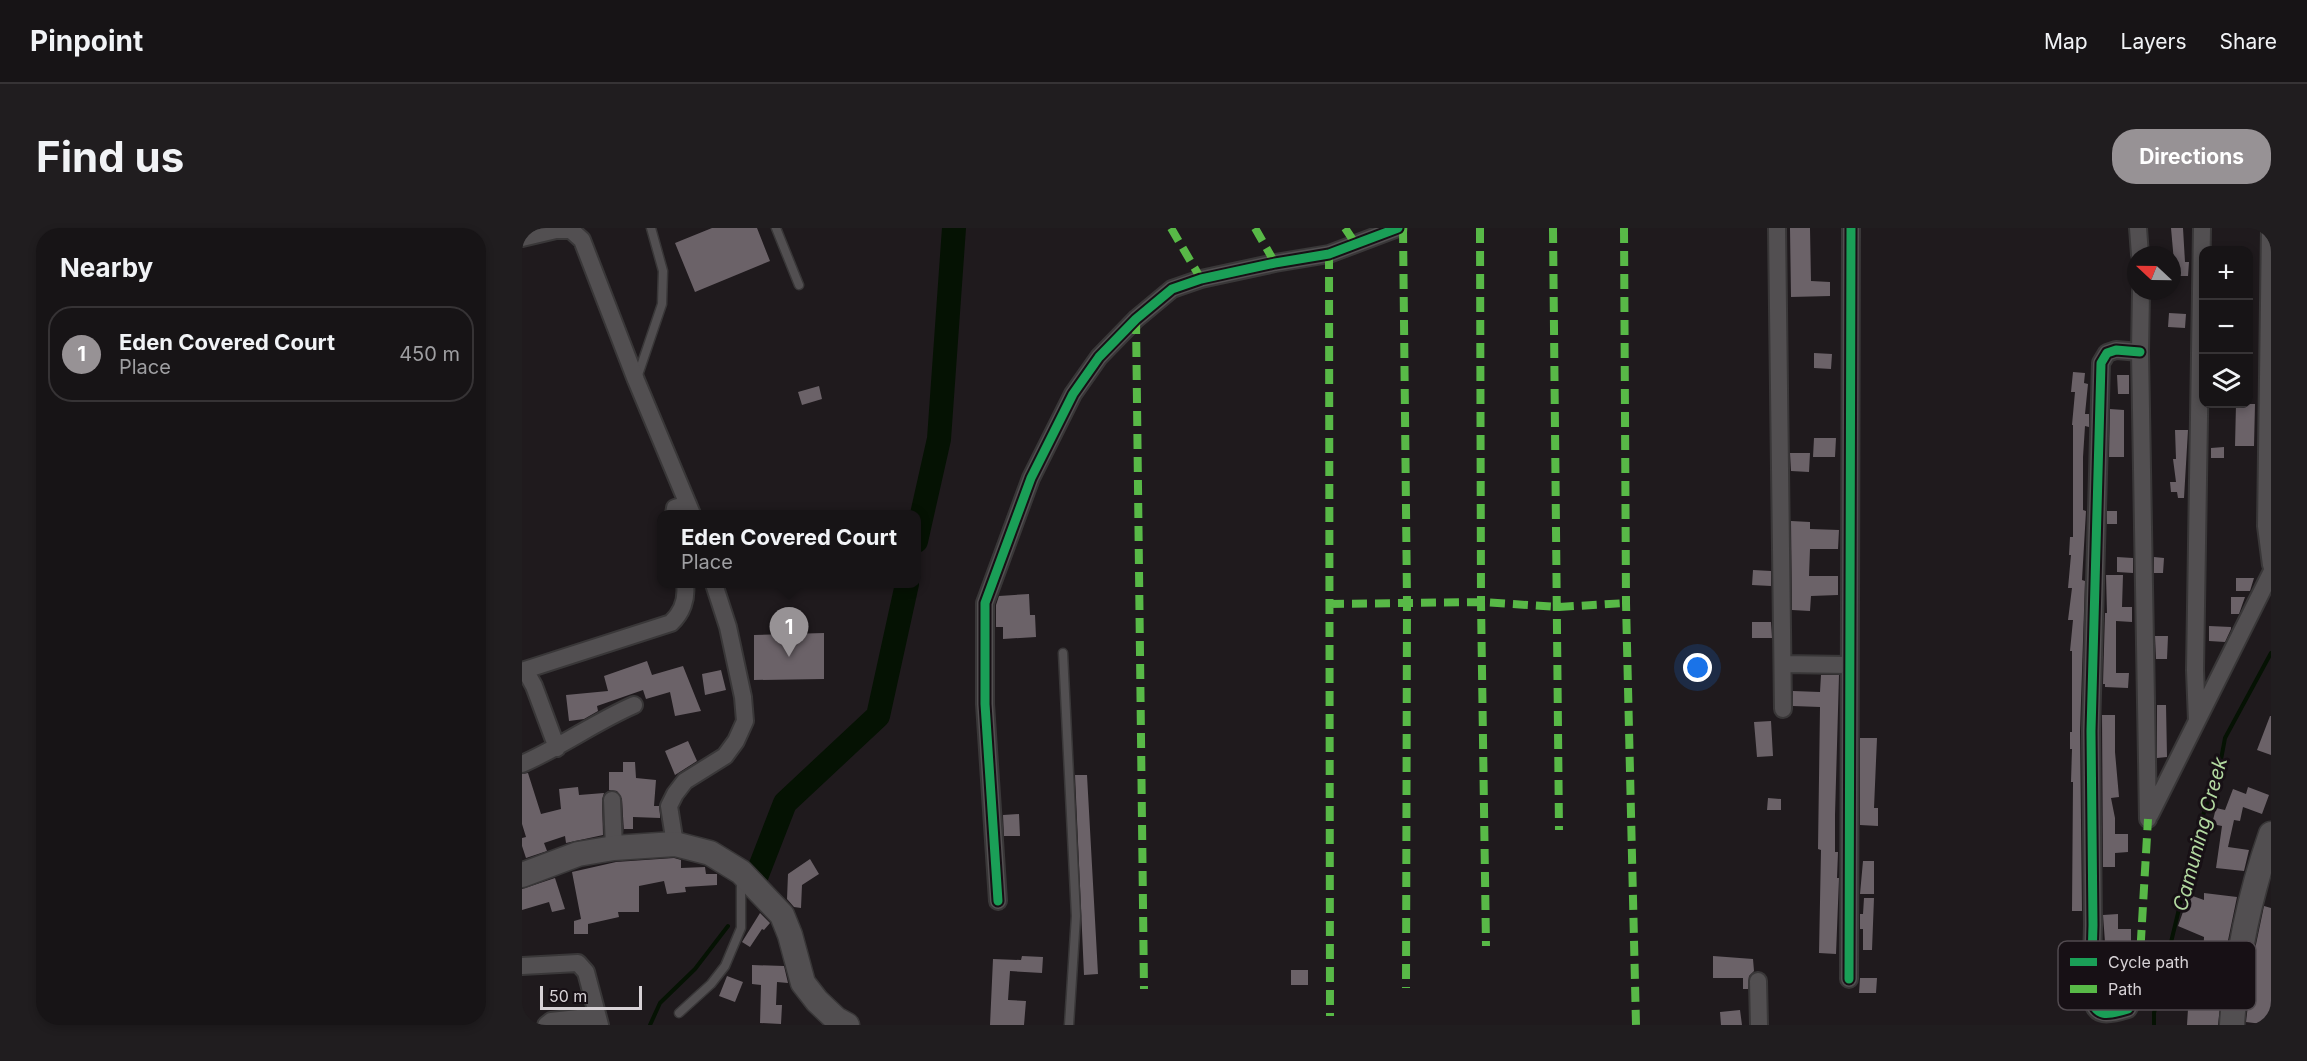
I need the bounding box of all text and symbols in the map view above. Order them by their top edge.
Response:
text: Pinpoint [30,24,143,58]
text: Map [2044,29,2088,54]
text: Layers [2121,29,2187,54]
text: Share [2220,29,2277,54]
button: Directions [2112,129,2271,184]
text: Find us [36,131,184,182]
north arrow [2127,246,2181,300]
map controls [2199,246,2253,408]
button: + [2199,246,2253,300]
text: Nearby [60,252,153,283]
button: − [2199,300,2253,354]
text: Eden Covered Court [119,329,335,355]
text: 1 [77,342,86,366]
text: 450 m [399,342,460,366]
button: layers [2199,354,2253,408]
text: Place [119,355,171,379]
popup [657,510,921,588]
text: Eden Covered Court [681,524,897,550]
text: Place [681,550,733,574]
pin: 1 [770,608,808,657]
your location [1683,653,1712,682]
water label: Camuning Creek [2168,753,2232,914]
legend [2058,941,2256,1010]
text: Cycle path [2108,952,2189,972]
text: Path [2108,979,2142,999]
scale bar [540,983,642,1010]
text: 50 m [549,986,587,1006]

